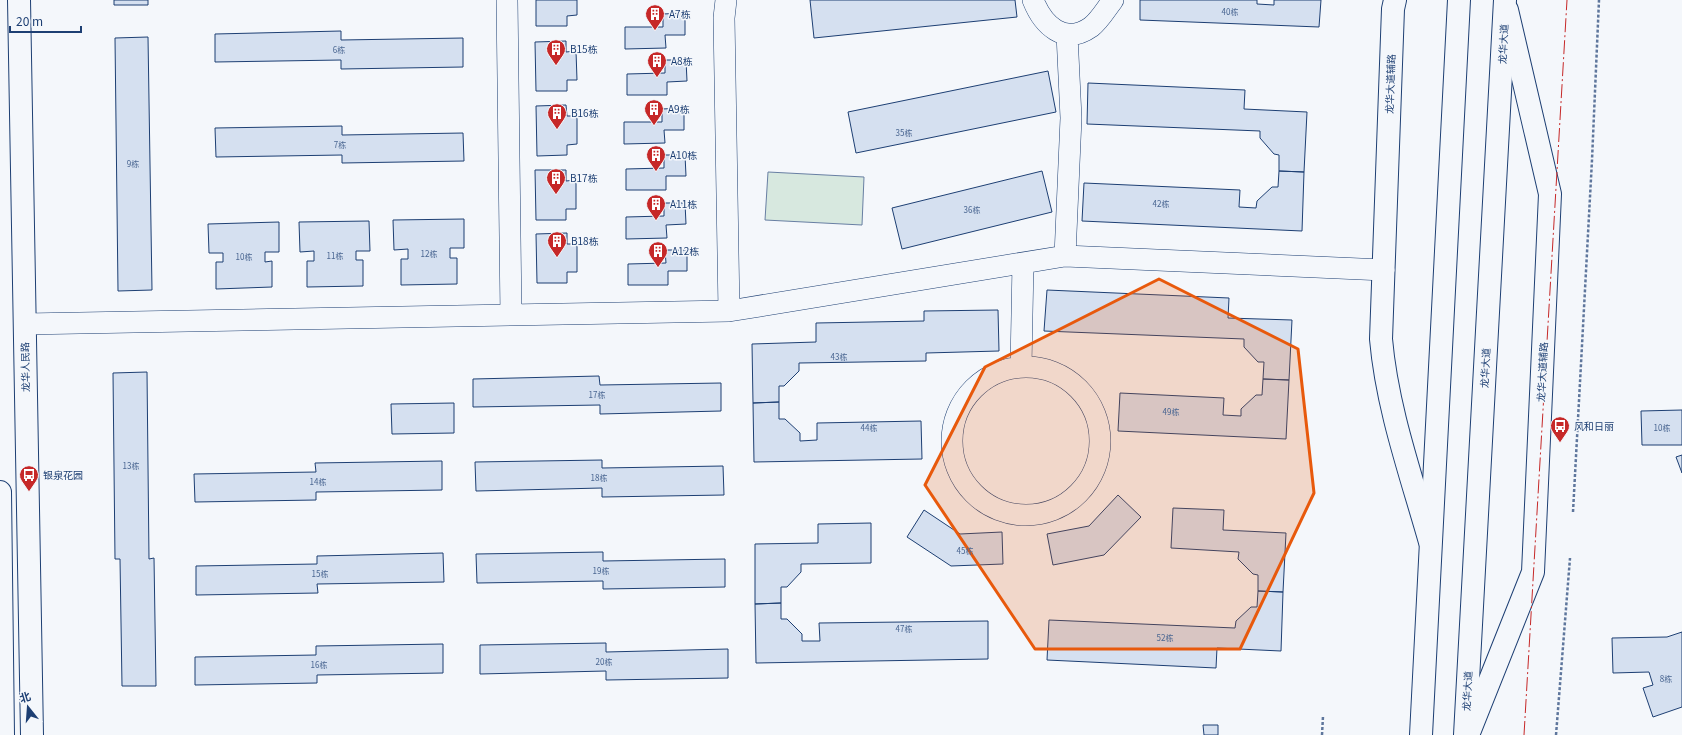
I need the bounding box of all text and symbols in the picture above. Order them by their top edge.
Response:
building icon: A7栋 [644,3,666,31]
place label: A7栋 [669,6,691,21]
house number: 40栋 [1222,6,1238,17]
scale bar [10,8,81,34]
text: 20 m [16,12,43,29]
street label: 龙华大道 [1494,24,1511,64]
building icon: B15栋 [545,38,567,66]
place label: B15栋 [570,41,598,56]
house number: 6栋 [333,44,345,55]
building icon: A8栋 [646,50,668,78]
place label: A8栋 [671,53,693,68]
street label: 龙华大道辅路 [1381,54,1398,114]
building icon: A9栋 [643,98,665,126]
place label: A9栋 [668,101,690,116]
building icon: B16栋 [546,102,568,130]
place label: B16栋 [571,105,599,120]
house number: 35栋 [896,127,912,138]
house number: 7栋 [334,139,346,150]
building icon: A10栋 [645,144,667,172]
place label: A10栋 [670,147,697,162]
house number: 9栋 [127,158,139,169]
building icon: B17栋 [545,167,567,195]
place label: B17栋 [570,170,598,185]
building icon: A11栋 [645,193,667,221]
place label: A11栋 [670,196,697,211]
house number: 42栋 [1153,198,1169,209]
house number: 36栋 [964,204,980,215]
building icon: B18栋 [546,230,568,258]
place label: B18栋 [571,233,599,248]
building icon: A12栋 [647,240,669,268]
place label: A12栋 [672,243,699,258]
house number: 12栋 [421,248,437,259]
house number: 11栋 [327,250,343,261]
house number: 10栋 [236,251,252,262]
street label: 龙华人民路 [17,342,32,392]
street label: 龙华大道辅路 [1532,342,1551,402]
street label: 龙华大道 [1476,348,1493,388]
house number: 43栋 [831,351,847,362]
house number: 17栋 [589,389,605,400]
house number: 49栋 [1163,406,1179,417]
bus stop icon: 风和日丽 [1549,415,1571,443]
place label: 风和日丽 [1574,418,1614,433]
house number: 44栋 [861,422,877,433]
house number: 10栋 [1654,422,1670,433]
house number: 13栋 [123,460,139,471]
bus stop icon: 银泉花园 [18,464,40,492]
place label: 银泉花园 [43,467,83,482]
house number: 18栋 [591,472,607,483]
house number: 14栋 [310,476,326,487]
house number: 45栋 [957,545,973,556]
house number: 19栋 [593,565,609,576]
house number: 15栋 [312,568,328,579]
house number: 47栋 [896,623,912,634]
house number: 52栋 [1157,632,1173,643]
house number: 20栋 [596,656,612,667]
house number: 16栋 [311,659,327,670]
street label: 龙华大道 [1458,671,1475,711]
house number: 8栋 [1660,673,1672,684]
north arrow [8,687,48,727]
text: 北 [17,687,32,706]

